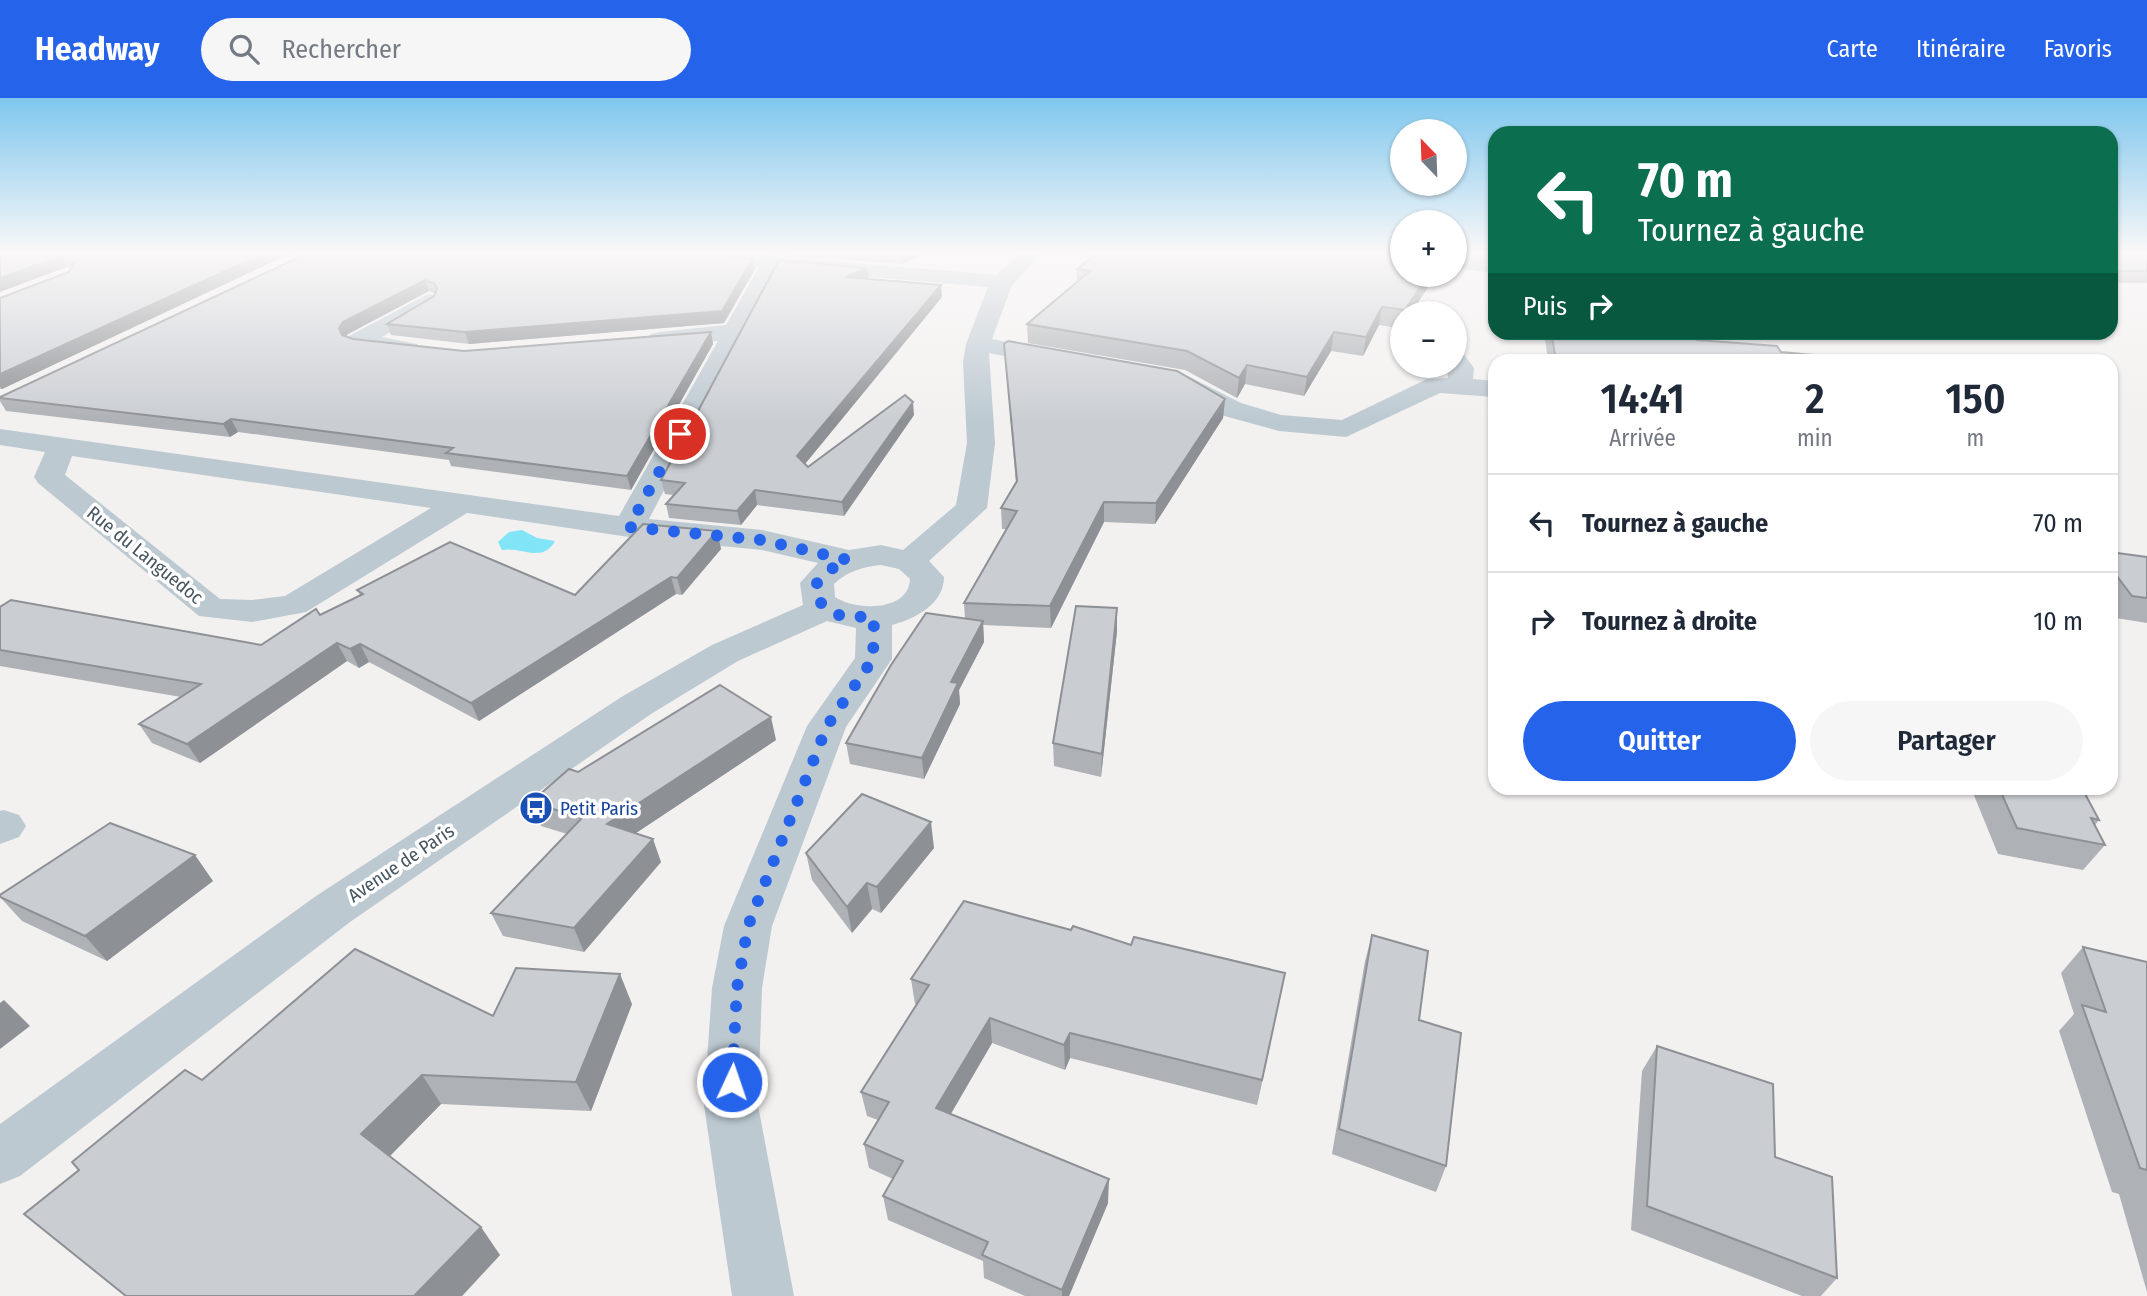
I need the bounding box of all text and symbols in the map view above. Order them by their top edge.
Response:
search box [201,18,691,81]
text: Headway [35,29,159,69]
icon: search [225,30,263,68]
text: Rechercher [281,34,401,65]
text: Carte [1827,35,1878,63]
text: Itinéraire [1916,35,2006,63]
text: Favoris [2044,35,2112,63]
north arrow [1390,119,1466,196]
map controls [1390,119,1467,378]
text: 70 m [1638,151,1733,210]
icon: left [1523,154,1614,245]
button: + [1390,210,1467,287]
text: Tournez à gauche [1638,211,1865,249]
icon: right [1581,287,1619,325]
text: Puis [1523,291,1567,322]
button: − [1390,301,1467,378]
text: 14:41 [1600,374,1685,424]
text: 2 [1805,374,1825,424]
text: 150 [1945,374,2006,424]
pin [650,404,710,464]
icon: arrive [661,415,699,453]
text: Arrivée [1609,424,1676,452]
text: min [1797,424,1833,452]
text: m [1967,424,1984,452]
street label: Rue du Languedoc [82,501,208,609]
icon: left [1523,504,1561,542]
text: Tournez à gauche [1582,508,1768,539]
text: 70 m [2033,508,2083,539]
icon: right [1523,602,1561,640]
text: Tournez à droite [1582,606,1757,637]
text: 10 m [2033,606,2083,637]
button: Quitter [1523,701,1796,781]
button: Partager [1810,701,2083,781]
bus stop icon: Petit Paris [517,789,555,827]
place label: Petit Paris [560,797,638,820]
street label: Avenue de Paris [343,819,459,907]
position arrow [695,1045,769,1119]

